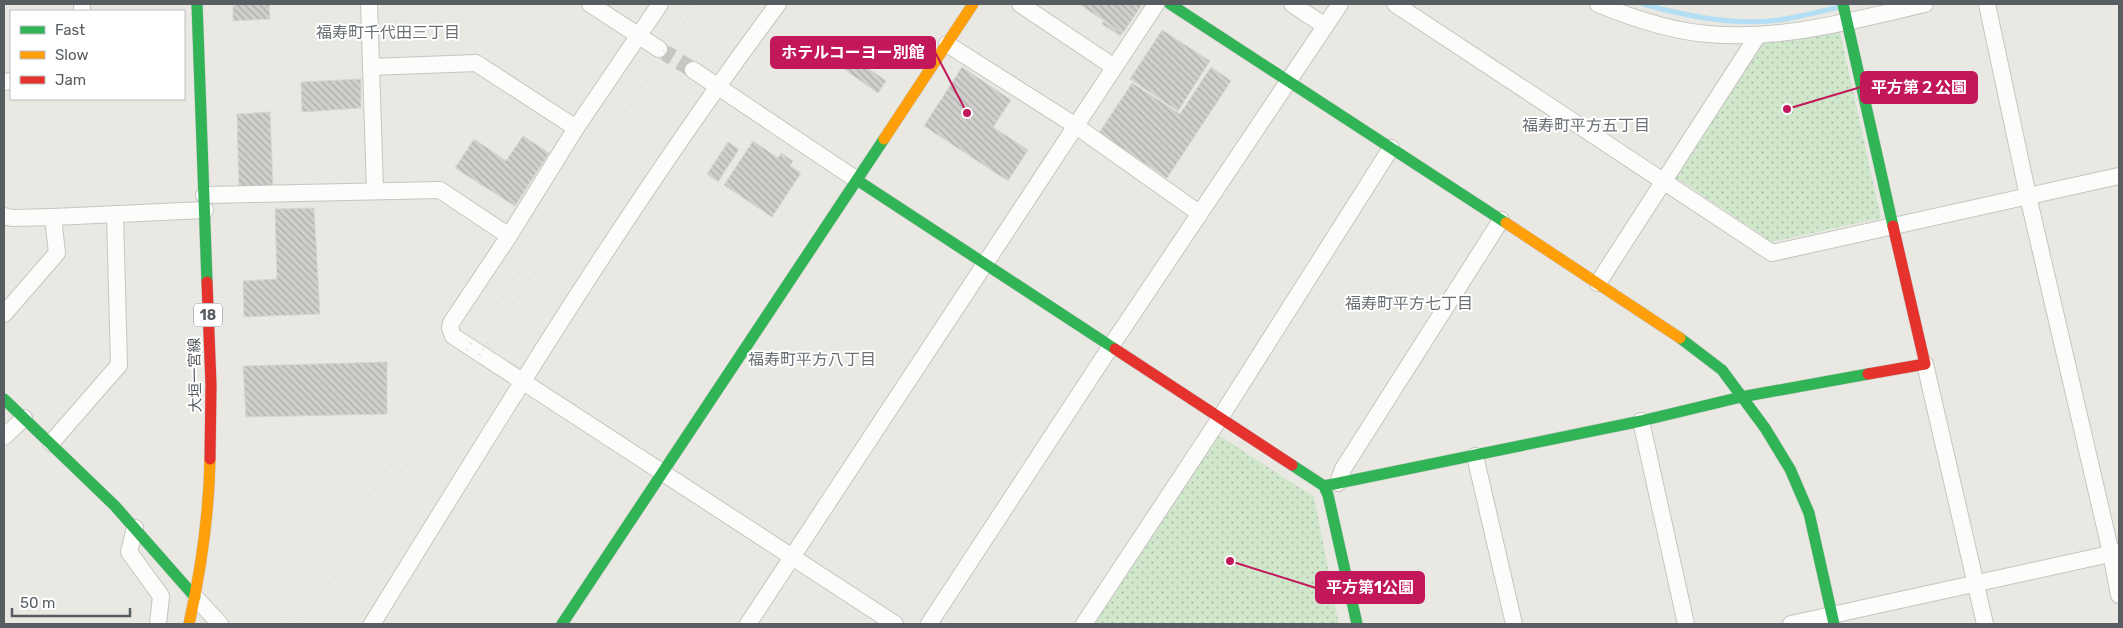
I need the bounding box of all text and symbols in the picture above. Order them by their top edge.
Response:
legend [10,10,185,100]
text: Fast [55,21,85,39]
district label: 福寿町千代田三丁目 [316,23,460,42]
callout: ホテルコーヨー別館 [771,37,935,68]
text: ホテルコーヨー別館 [781,43,925,62]
text: Slow [55,46,88,64]
text: Jam [55,71,86,89]
callout: 平方第２公園 [1861,72,1977,103]
text: 平方第２公園 [1871,78,1967,97]
district label: 福寿町平方五丁目 [1522,116,1650,135]
district label: 福寿町平方七丁目 [1345,294,1473,313]
road number: 18 [194,304,222,326]
street label: 大垣一宮線 [185,337,205,413]
district label: 福寿町平方八丁目 [748,350,876,369]
callout: 平方第1公園 [1316,572,1424,603]
text: 平方第1公園 [1326,578,1414,597]
scale bar [12,586,130,618]
text: 50 m [20,594,55,612]

